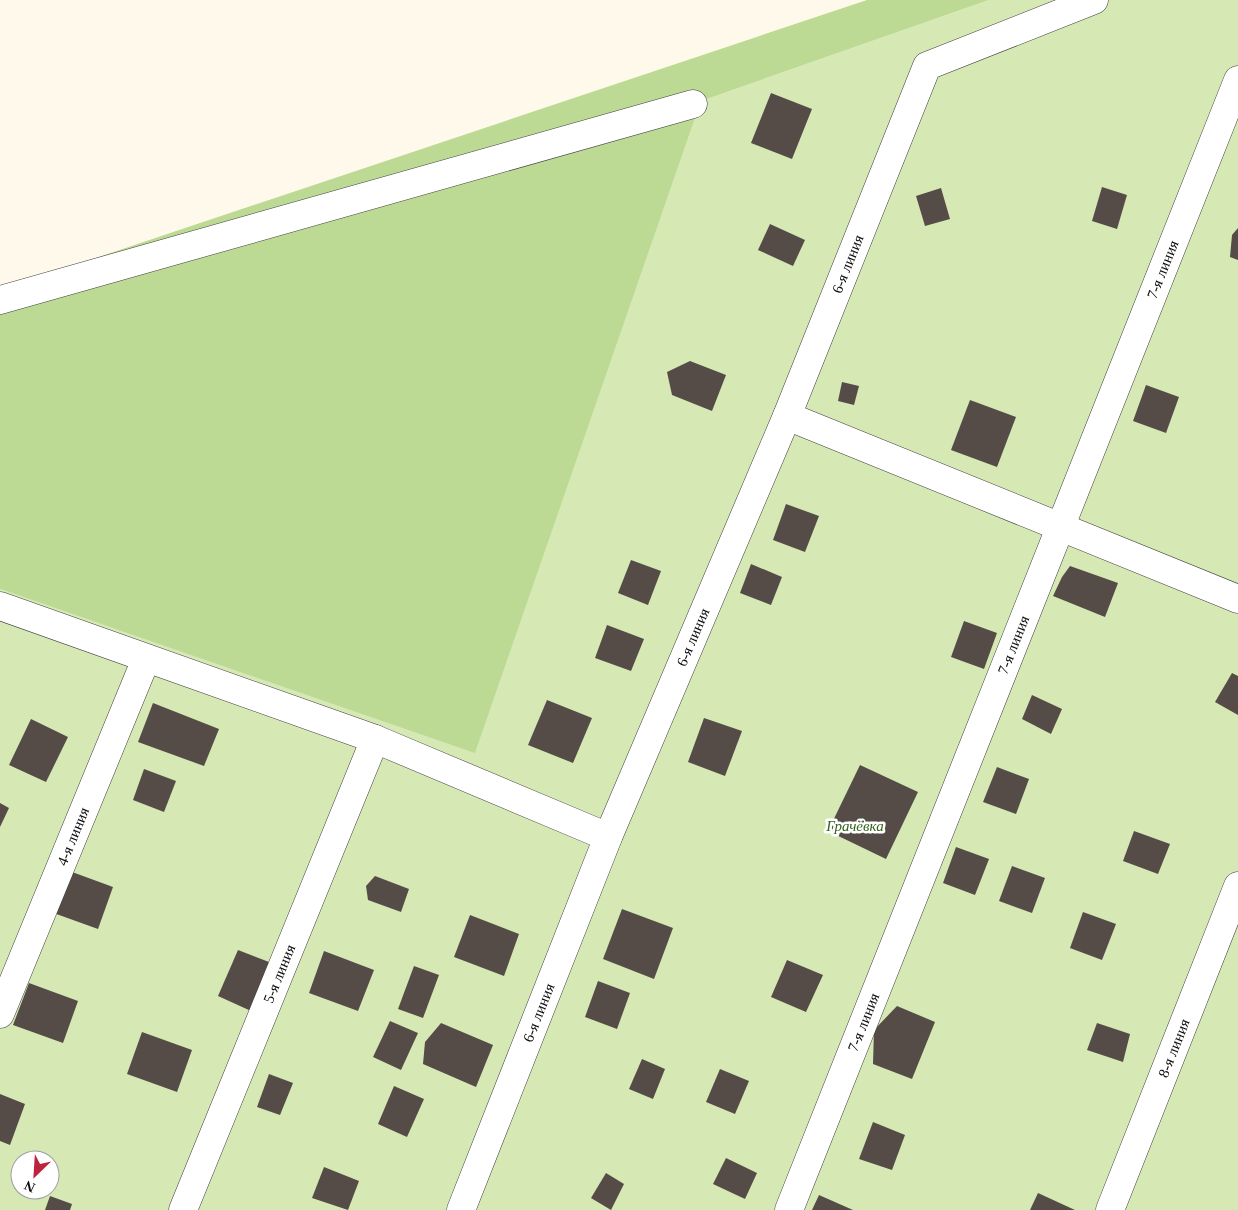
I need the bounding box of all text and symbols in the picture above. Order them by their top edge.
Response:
street label: 6-я линия [829,232,867,296]
street label: 7-я линия [1144,238,1182,301]
street label: 6-я линия [674,606,712,669]
street label: 7-я линия [995,613,1032,677]
street label: 4-я линия [54,805,92,868]
park label: Грачёвка [825,818,884,834]
street label: 5-я линия [260,942,298,1005]
street label: 6-я линия [520,981,558,1044]
street label: 7-я линия [845,991,882,1054]
street label: 8-я линия [1155,1016,1193,1080]
north arrow [10,1150,60,1200]
text: N [22,1177,37,1195]

